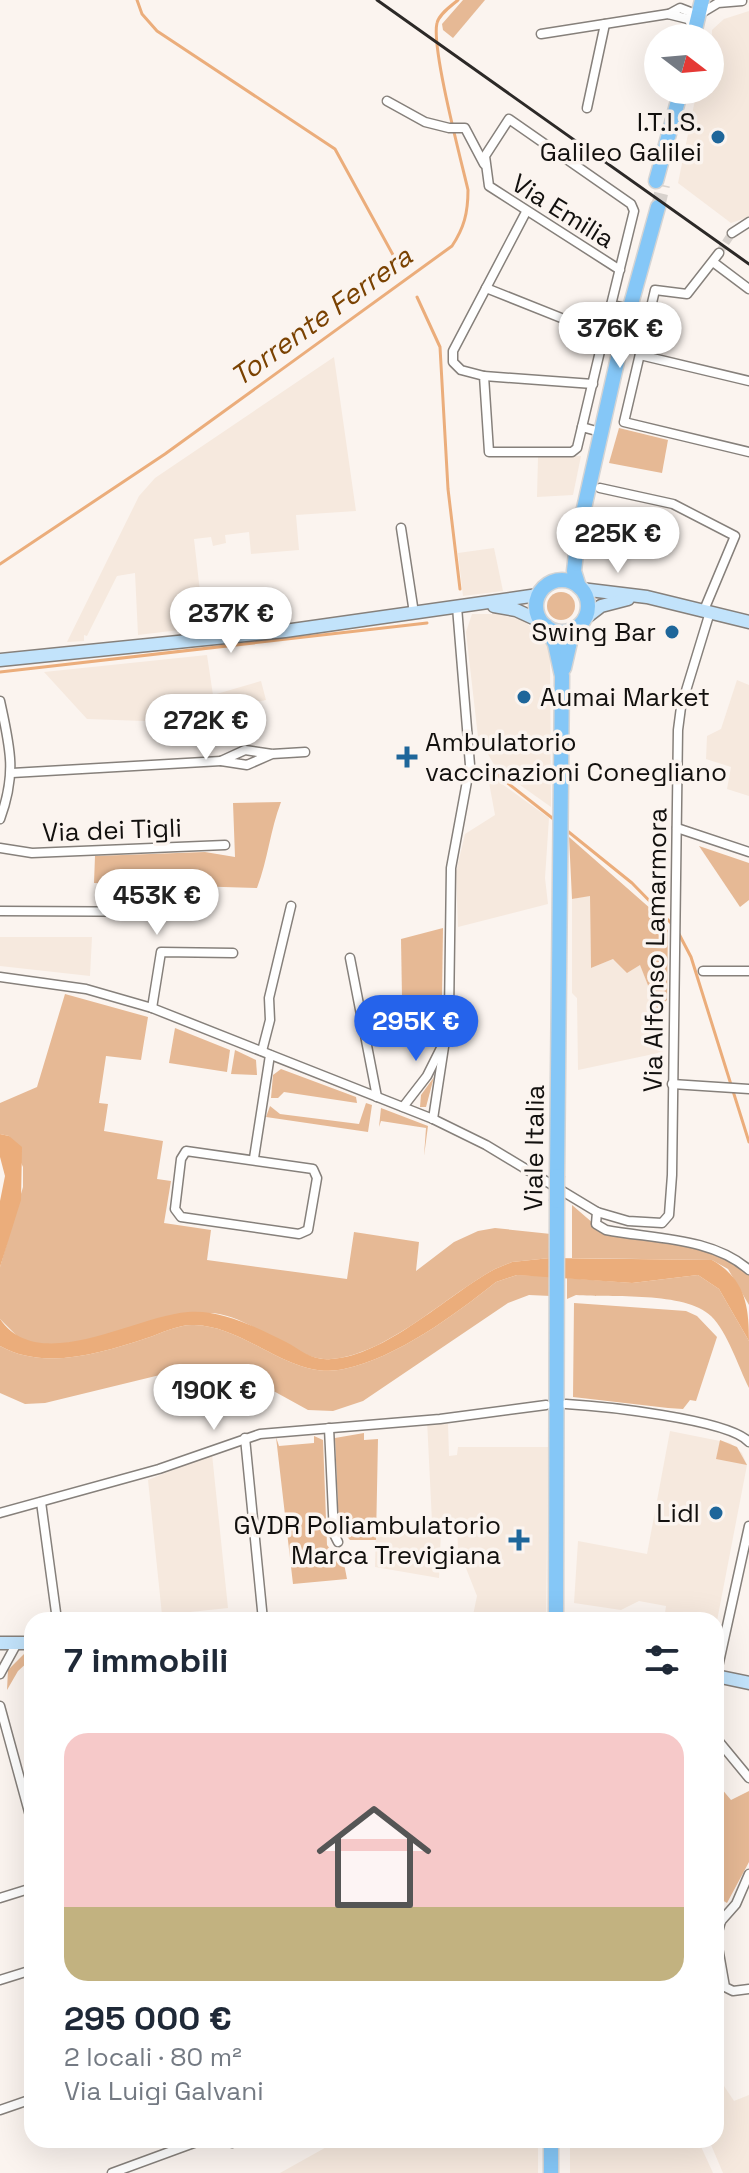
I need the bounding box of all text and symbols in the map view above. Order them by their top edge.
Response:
north arrow [644,24,724,104]
map controls [644,24,724,104]
place label: I.T.I.S. Galileo Galilei [540,105,702,169]
marker: I.T.I.S. Galileo Galilei [709,128,727,146]
street label: Via Emilia [505,166,621,256]
water label: Torrente Ferrera [223,237,420,394]
pin: 376K € [555,302,685,370]
text: 376K € [577,311,663,345]
pin: 225K € [553,507,683,575]
text: 225K € [575,516,662,550]
pin: 237K € [166,587,296,655]
text: 237K € [188,596,274,630]
place label: Swing Bar [532,615,656,649]
marker: Swing Bar [663,623,681,641]
place label: Aumai Market [540,680,710,714]
marker: Aumai Market [515,688,533,706]
pin: 272K € [141,694,271,762]
text: 272K € [163,703,249,737]
place label: Ambulatorio vaccinazioni Conegliano [425,725,727,789]
marker: Ambulatorio vaccinazioni Conegliano [396,746,418,768]
street label: Via Alfonso Lamarmora [636,807,674,1093]
street label: Via dei Tigli [42,811,182,849]
pin: 453K € [92,869,222,937]
text: 453K € [113,878,201,912]
pin: 295K € [351,995,481,1063]
text: 295K € [372,1004,460,1038]
street label: Viale Italia [516,1084,552,1212]
pin: 190K € [149,1364,279,1432]
text: 190K € [171,1373,257,1407]
place label: Lidl [656,1496,700,1530]
marker: Lidl [707,1504,725,1522]
place label: GVDR Poliambulatorio Marca Trevigiana [234,1508,501,1572]
marker: GVDR Poliambulatorio Marca Trevigiana [508,1529,530,1551]
icon: filters [640,1638,684,1682]
text: 7 immobili [64,1639,228,1682]
icon: home [302,1785,446,1929]
text: 295 000 € [64,1997,232,2040]
text: 2 locali · 80 m² [64,2040,242,2074]
text: Via Luigi Galvani [64,2074,264,2108]

